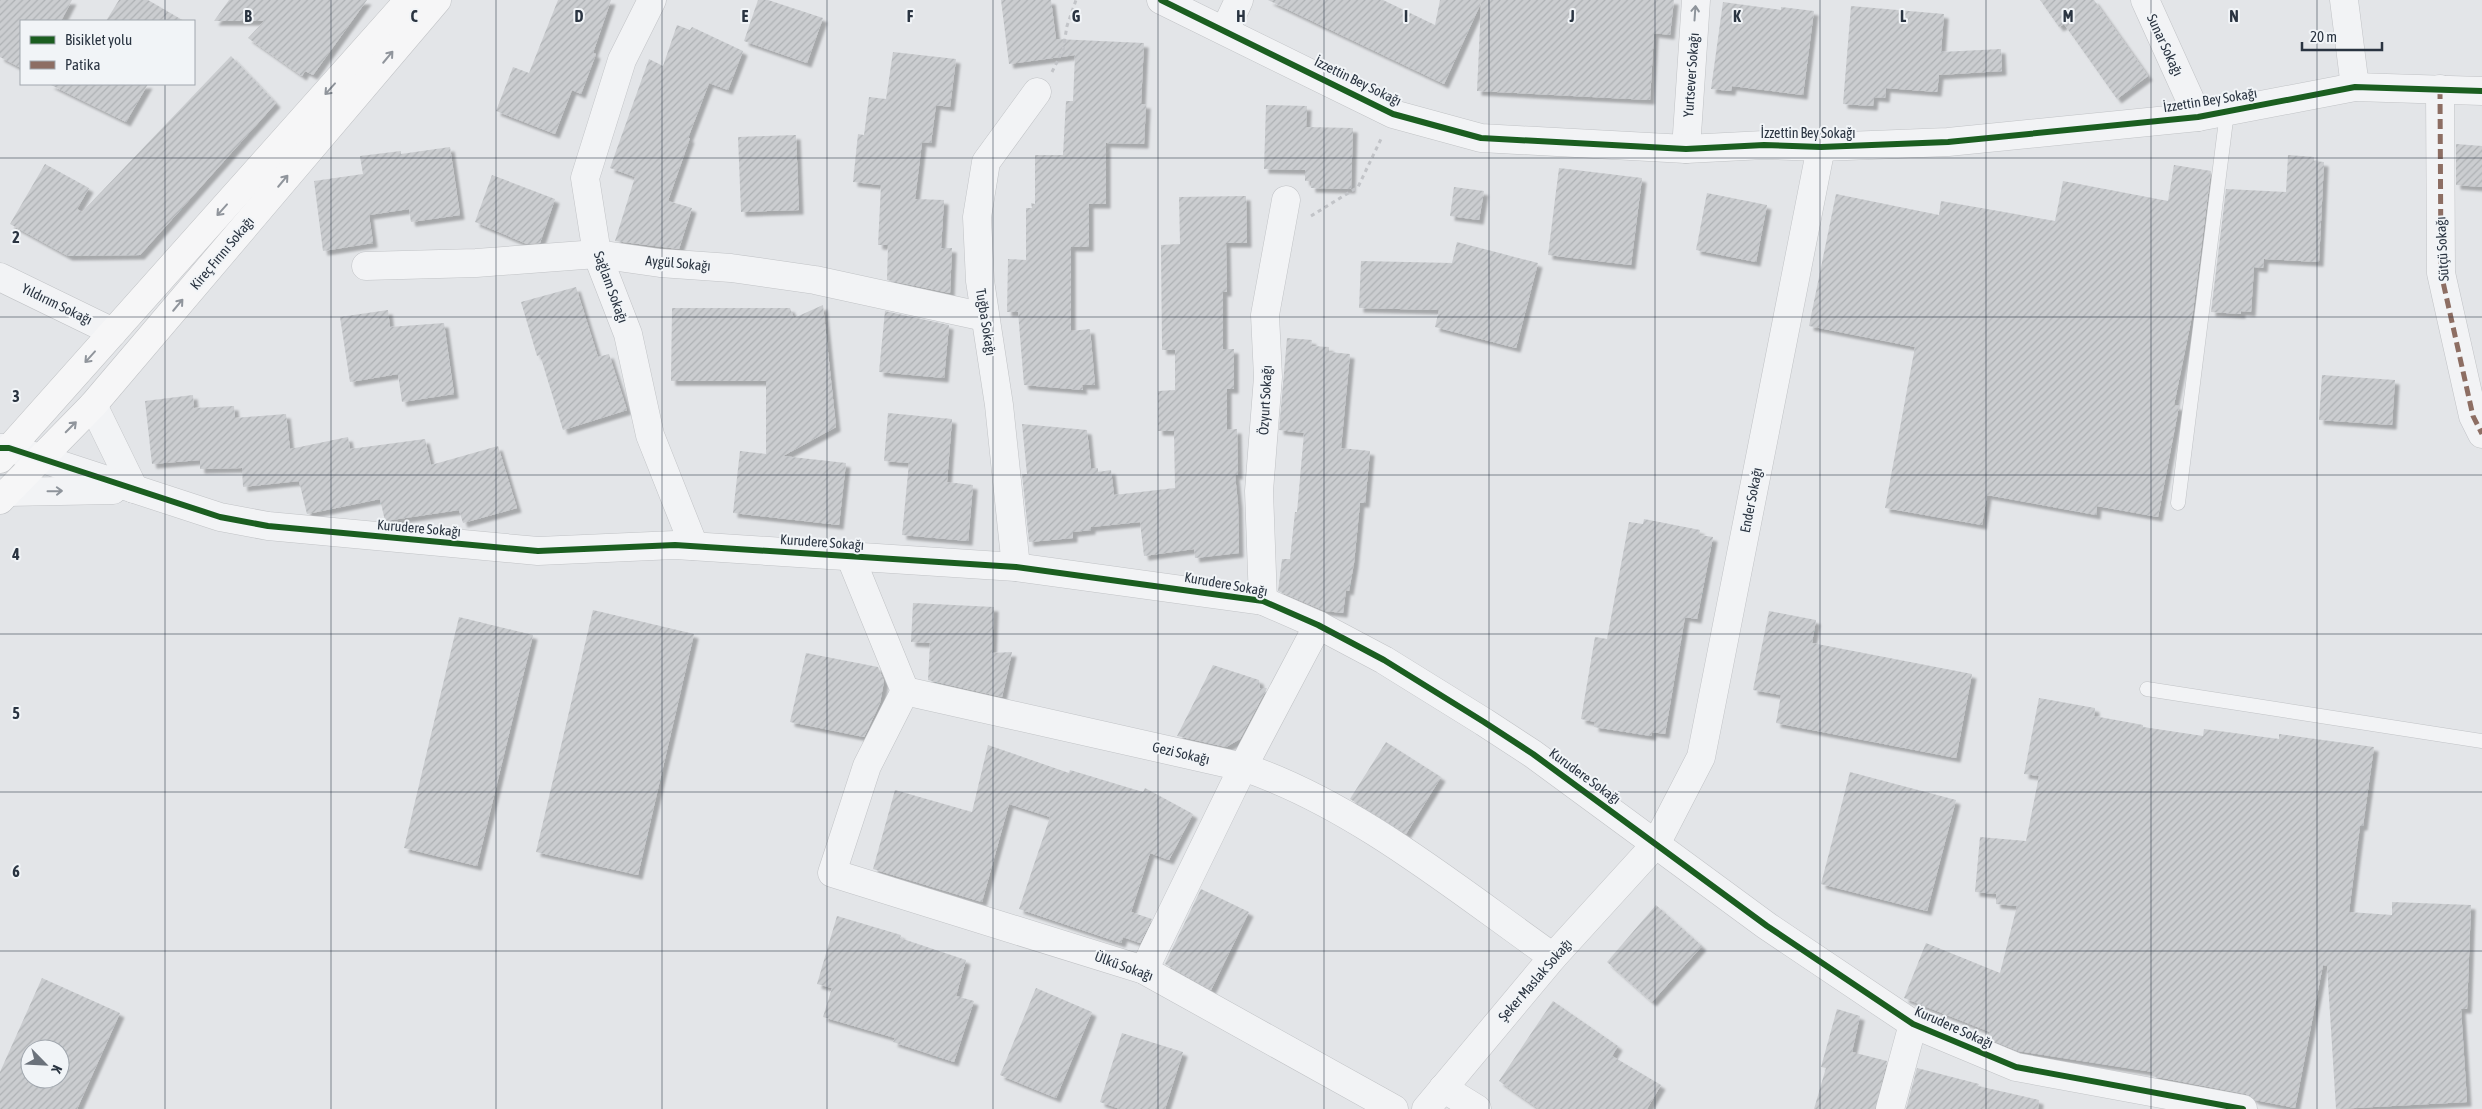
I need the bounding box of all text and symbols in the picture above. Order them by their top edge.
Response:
one-way arrow [1691,5,1700,21]
text: B [244,7,252,25]
text: C [410,7,418,25]
text: D [575,7,584,25]
text: E [742,7,749,25]
text: F [907,7,914,25]
text: G [1072,7,1081,25]
text: H [1236,7,1246,25]
text: I [1404,7,1408,25]
text: J [1568,7,1575,25]
text: K [1733,7,1741,25]
text: L [1900,7,1907,25]
text: M [2063,7,2073,25]
text: N [2229,7,2239,25]
street label: Sunar Sokağı [2144,12,2186,78]
legend [20,20,195,85]
scale bar [2302,20,2382,52]
text: 20 m [2310,28,2337,45]
text: Bisiklet yolu [65,31,132,48]
street label: Yurtsever Sokağı [1680,32,1702,118]
one-way arrow [382,51,394,64]
street label: İzzettin Bey Sokağı [1312,53,1404,109]
text: Patika [65,56,100,73]
one-way arrow [325,82,336,95]
street label: İzzettin Bey Sokağı [2162,85,2258,115]
street label: İzzettin Bey Sokağı [1761,125,1855,141]
one-way arrow [277,175,289,188]
one-way arrow [216,203,228,216]
street label: Kireç Fırını Sokağı [187,213,257,293]
street label: Sütçü Sokağı [2432,216,2452,282]
text: 2 [12,228,20,246]
street label: Sağlam Sokağı [591,249,631,325]
street label: Aygül Sokağı [645,252,711,274]
street label: Yıldırım Sokağı [19,280,95,328]
street label: Tuğba Sokağı [973,287,999,357]
one-way arrow [172,299,183,312]
one-way arrow [85,351,96,364]
street label: Özyurt Sokağı [1255,365,1275,435]
text: 3 [12,387,20,405]
one-way arrow [65,421,77,434]
street label: Ender Sokağı [1737,466,1765,534]
one-way arrow [47,486,63,496]
street label: Kurudere Sokağı [376,516,462,540]
street label: Kurudere Sokağı [779,531,865,553]
text: 4 [11,545,20,563]
street label: Kurudere Sokağı [1183,569,1269,599]
text: 5 [12,704,20,722]
street label: Gezi Sokağı [1151,739,1211,767]
street label: Kurudere Sokağı [1546,745,1624,807]
text: 6 [12,862,20,880]
street label: Şeker Maslak Sokağı [1495,935,1575,1025]
street label: Ülkü Sokağı [1093,948,1155,984]
street label: Kurudere Sokağı [1912,1003,1996,1051]
north arrow [20,1039,70,1089]
text: K [48,1063,66,1076]

